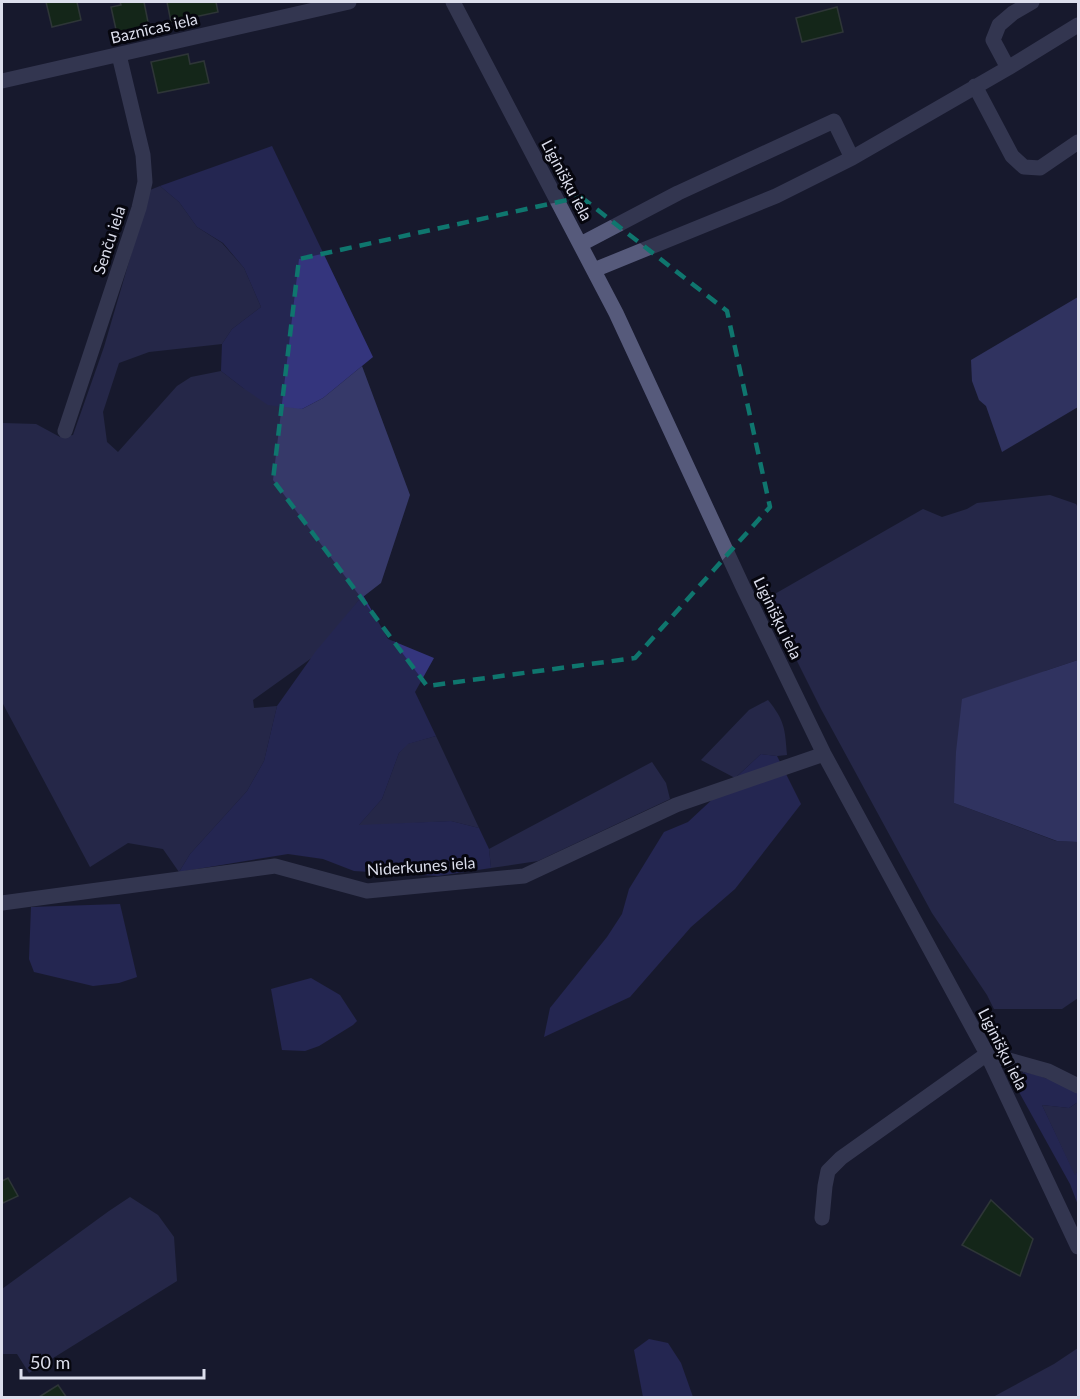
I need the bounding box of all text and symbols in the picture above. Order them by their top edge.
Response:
street label: Baznīcas iela [108,8,199,47]
street label: Liginišķu iela [538,136,597,224]
street label: Senču iela [89,203,128,276]
street label: Liginišķu iela [750,574,807,662]
street label: Niderkunes iela [366,852,476,879]
street label: Liginišķu iela [975,1005,1032,1093]
scale bar [21,1342,204,1380]
text: 50 m [30,1351,70,1373]

